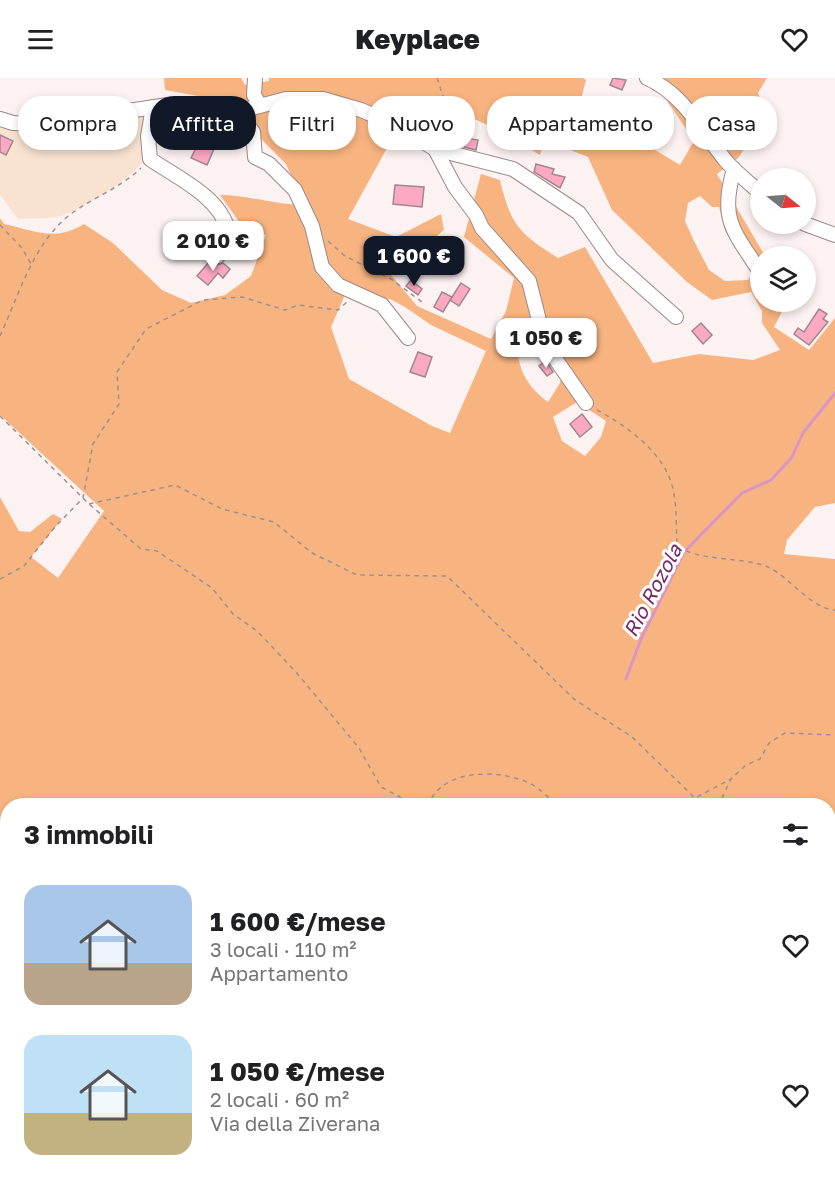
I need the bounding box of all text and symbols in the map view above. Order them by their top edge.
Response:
icon: menu [24,23,57,56]
text: Keyplace [355,23,480,55]
icon: heart [778,23,811,56]
chip: Compra [18,96,138,150]
chip: Affitta [150,96,256,150]
chip: Filtri [268,96,356,150]
chip: Nuovo [368,96,475,150]
chip: Appartamento [487,96,674,150]
chip: Casa [686,96,777,150]
north arrow [750,168,816,234]
map controls [750,168,816,312]
pin: 2 010 € [158,221,268,272]
text: 2 010 € [177,228,249,252]
pin: 1 600 € [359,236,469,287]
text: 1 600 € [377,243,451,267]
button: layers [750,246,816,312]
pin: 1 050 € [491,318,601,369]
text: 1 050 € [510,325,582,349]
water label: Rio Rozola [618,539,687,640]
icon: filters [779,818,812,851]
text: 3 immobili [24,819,154,850]
text: 1 600 €/mese [210,906,386,937]
icon: home [72,909,144,981]
icon: heart [779,929,812,962]
text: 3 locali · 110 m² [210,937,357,961]
text: Appartamento [210,961,348,985]
text: 1 050 €/mese [210,1056,385,1087]
icon: home [72,1059,144,1131]
icon: heart [779,1079,812,1112]
text: 2 locali · 60 m² [210,1087,349,1111]
text: Via della Ziverana [210,1111,380,1135]

